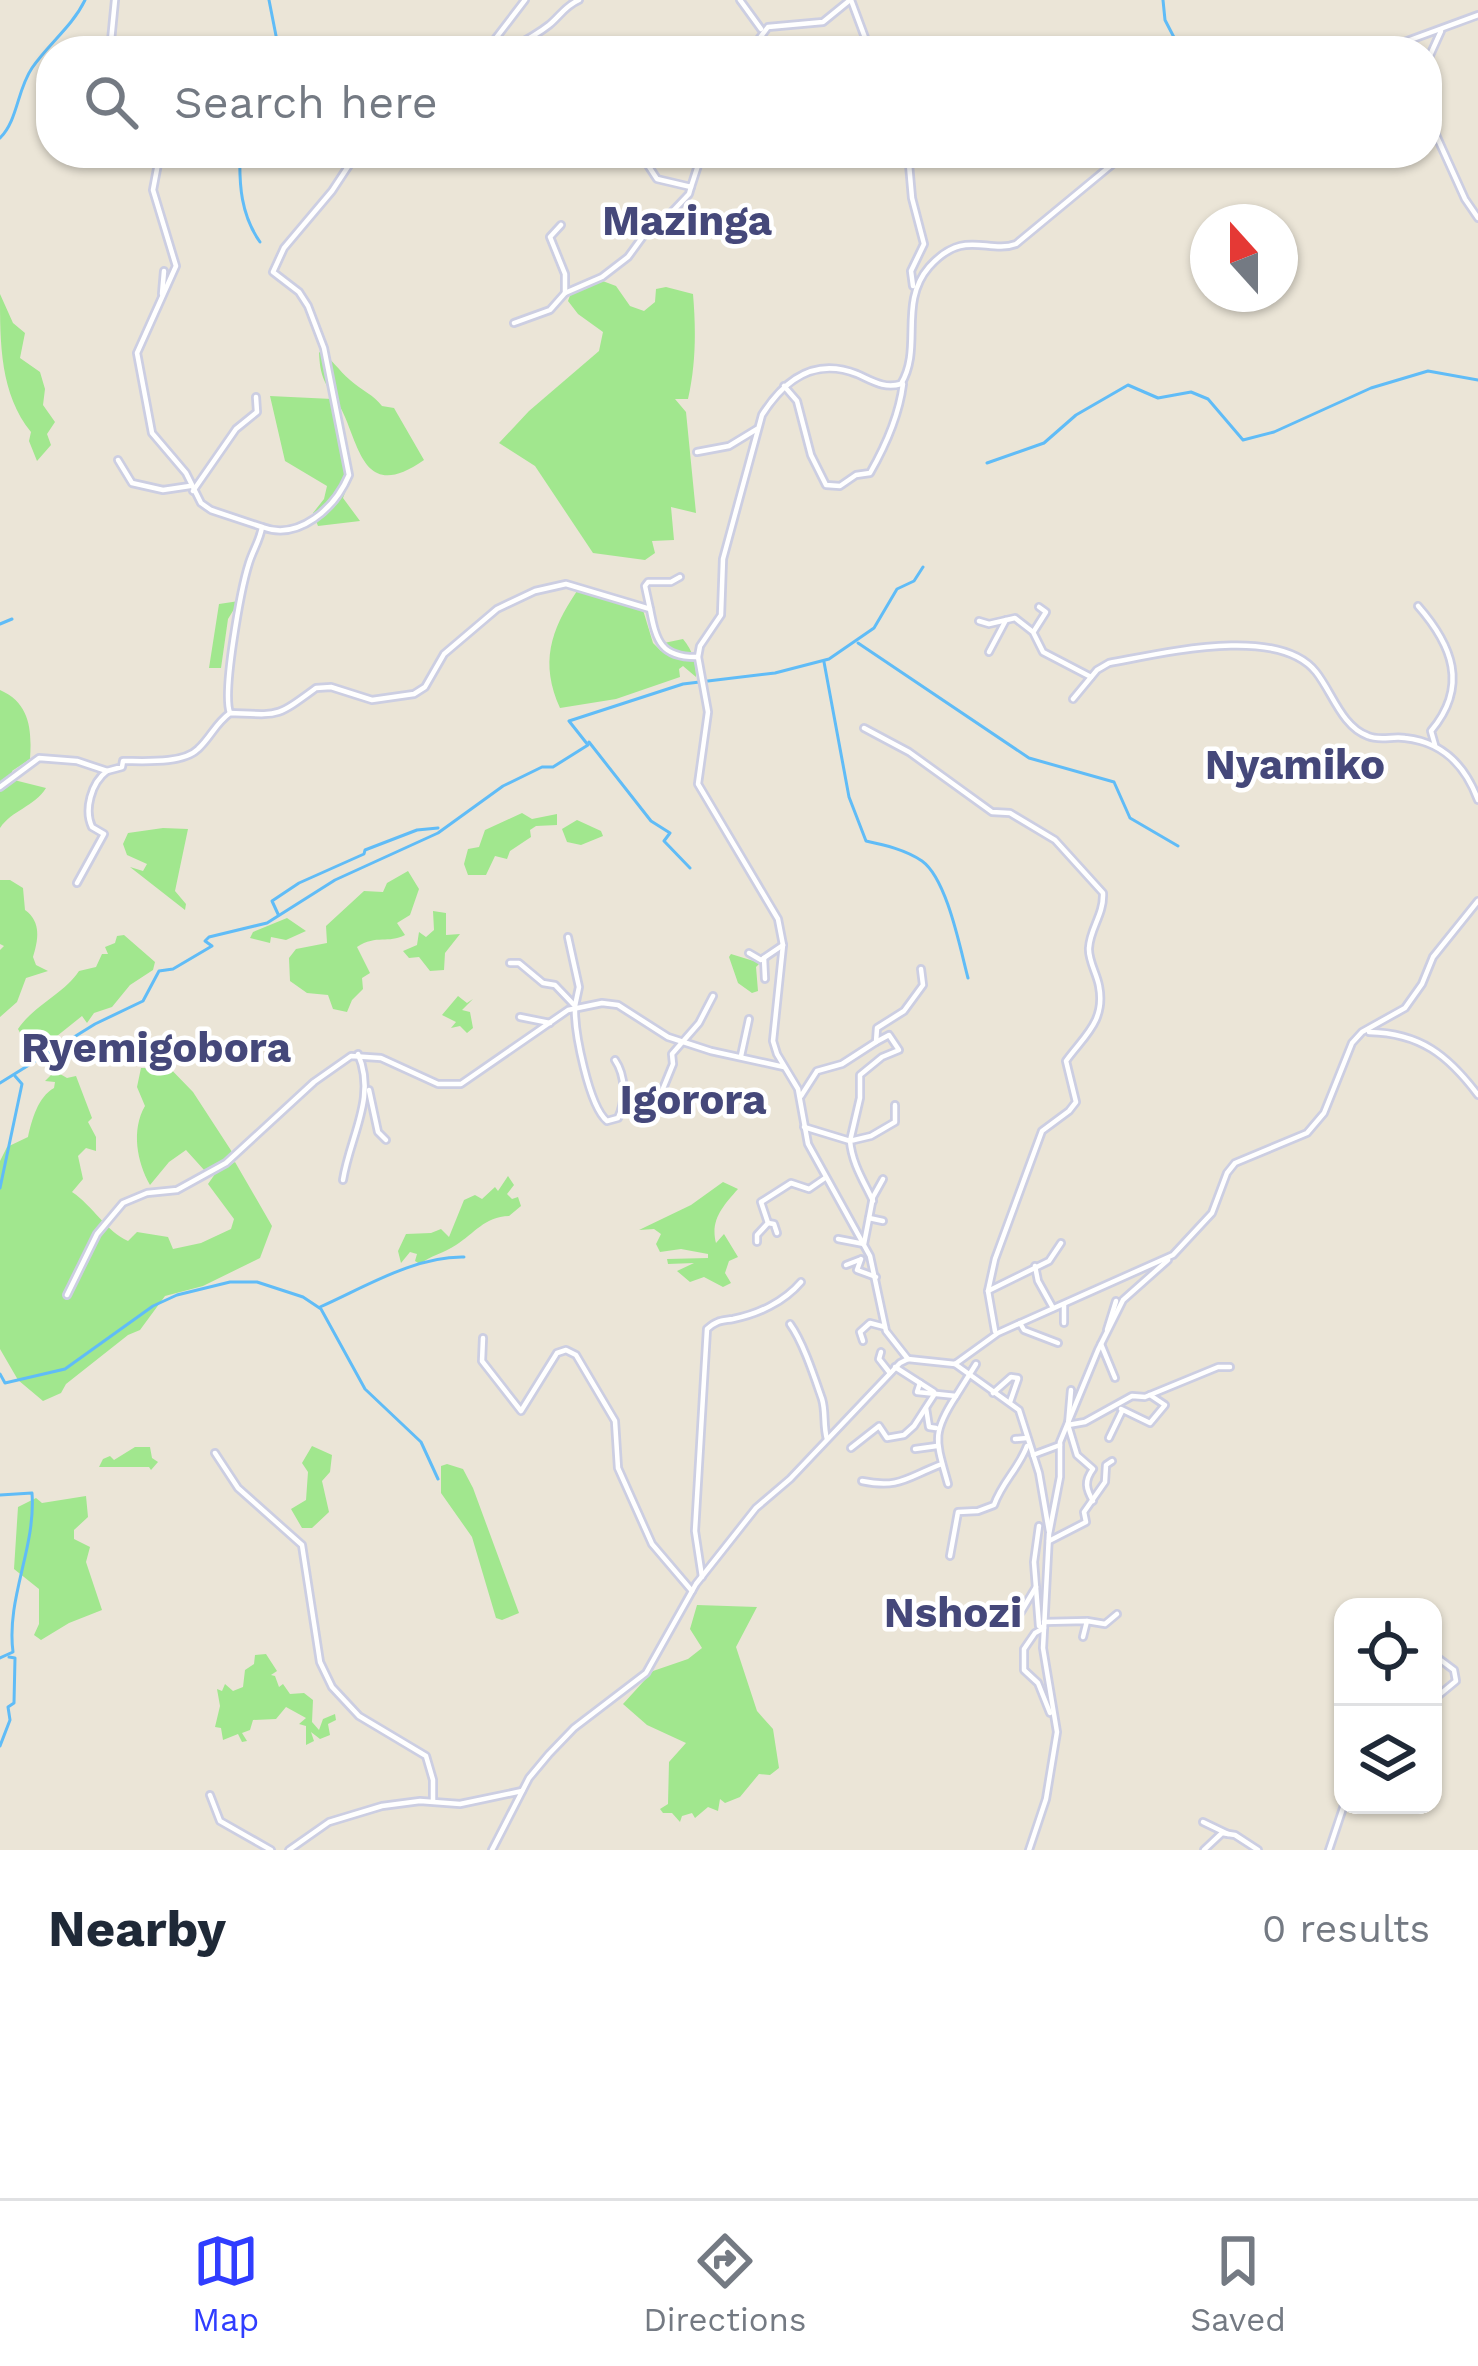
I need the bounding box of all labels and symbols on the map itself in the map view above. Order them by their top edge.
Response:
district label: Mazinga [602,196,773,245]
north arrow [1190,204,1298,312]
district label: Nyamiko [1205,740,1385,789]
district label: Ryemigobora [21,1023,292,1072]
district label: Igorora [620,1075,767,1124]
district label: Nshozi [884,1588,1022,1637]

